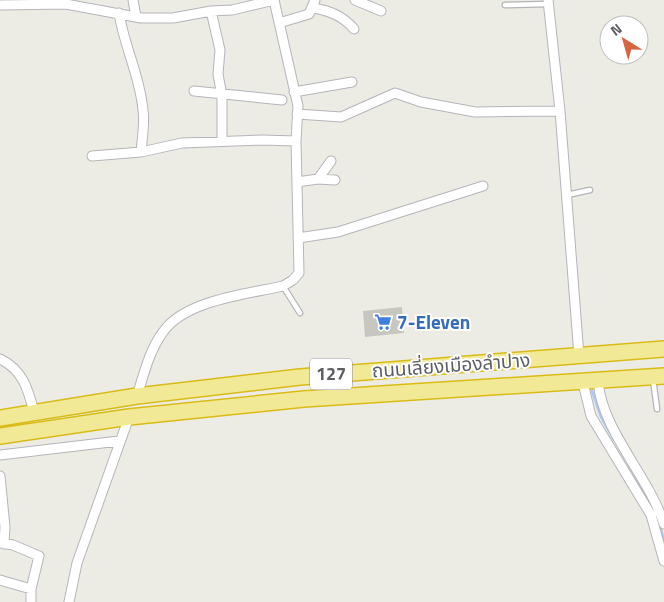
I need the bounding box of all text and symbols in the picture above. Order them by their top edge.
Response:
north arrow [599,15,649,65]
text: N [606,18,626,41]
place label: 7-Eleven [397,307,470,336]
supermarket icon: 7-Eleven [373,312,393,332]
street label: ถนนเลี่ยงเมืองลำปาง [371,344,531,385]
road number: 127 [310,358,352,389]

